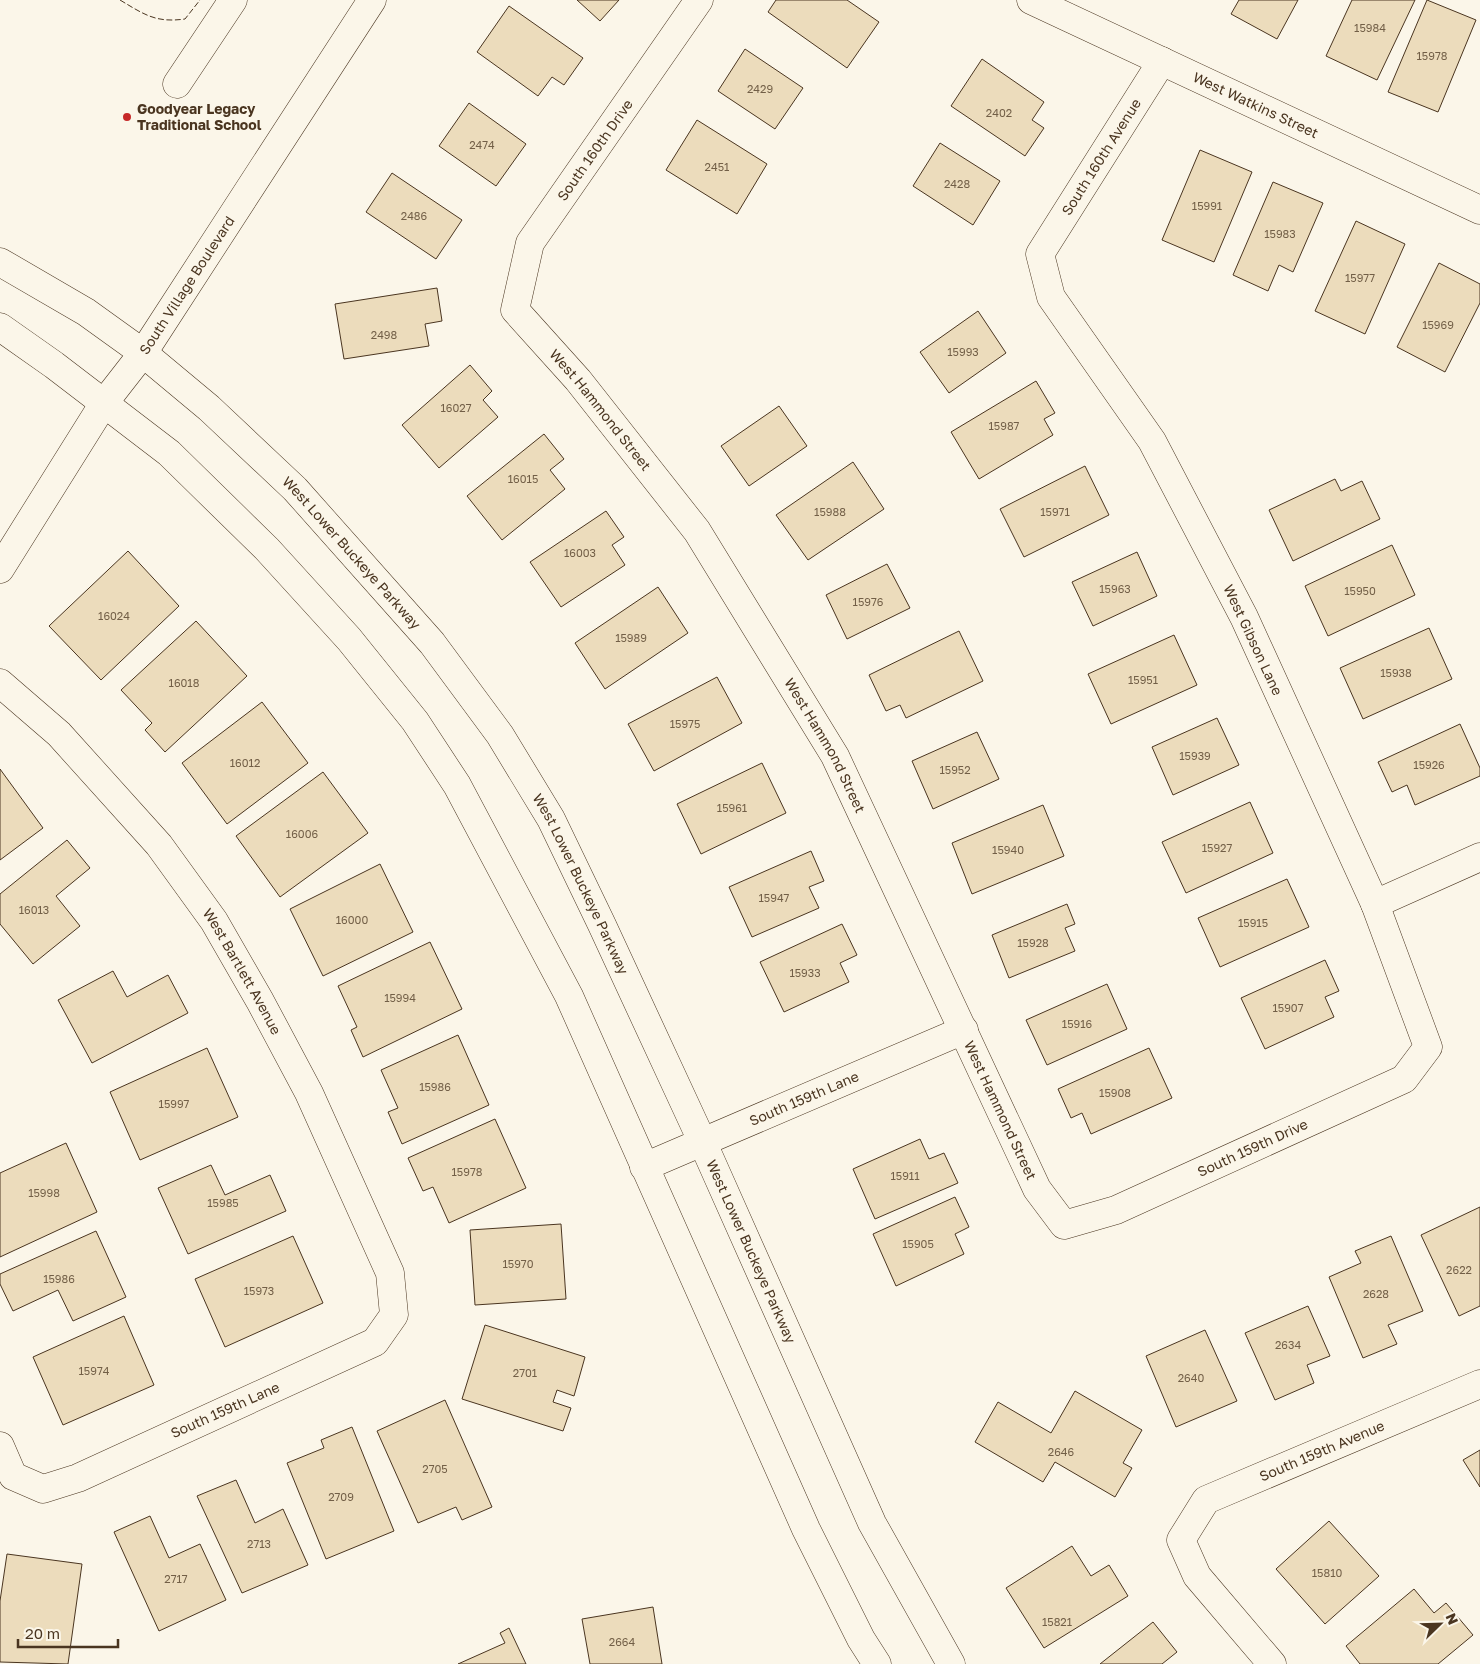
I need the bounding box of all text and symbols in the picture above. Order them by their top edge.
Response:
house number: 15984 [1354,21,1386,34]
house number: 15978 [1417,49,1448,62]
street label: West Watkins Street [1190,68,1321,141]
house number: 2429 [747,82,773,95]
street label: South 160th Avenue [1058,95,1144,218]
street label: South 160th Drive [553,96,636,204]
place label: Goodyear Legacy Traditional School [137,100,262,133]
house number: 2402 [986,106,1012,119]
marker: Goodyear Legacy Traditional School [121,111,133,123]
house number: 2474 [469,138,495,151]
house number: 2451 [705,160,729,173]
house number: 2428 [944,177,970,190]
house number: 15991 [1192,199,1222,212]
house number: 2486 [401,209,428,222]
street label: South Village Boulevard [135,213,238,357]
house number: 15983 [1264,227,1296,240]
house number: 15977 [1345,271,1375,284]
house number: 15969 [1422,318,1454,331]
house number: 2498 [371,328,398,341]
street label: West Hammond Street [546,345,655,474]
house number: 15993 [947,345,979,358]
house number: 16027 [440,401,472,414]
house number: 15987 [989,419,1020,432]
house number: 16015 [508,472,538,485]
street label: West Lower Buckeye Parkway [279,473,425,633]
house number: 15988 [814,505,846,518]
house number: 15971 [1040,505,1070,518]
house number: 16003 [564,546,596,559]
house number: 15963 [1099,582,1131,595]
street label: West Gibson Lane [1220,582,1287,698]
house number: 15950 [1344,584,1376,597]
house number: 15976 [853,595,884,608]
house number: 16024 [98,609,130,622]
house number: 15989 [615,631,647,644]
house number: 15938 [1380,666,1412,679]
house number: 15951 [1128,673,1158,686]
street label: West Hammond Street [781,675,869,815]
house number: 16018 [169,676,200,689]
house number: 15975 [670,717,700,730]
house number: 15939 [1179,749,1211,762]
house number: 16012 [230,756,260,769]
house number: 15926 [1413,758,1445,771]
house number: 15952 [939,763,971,776]
street label: West Lower Buckeye Parkway [530,790,633,977]
house number: 15961 [717,801,747,814]
house number: 16006 [286,827,318,840]
house number: 15927 [1202,841,1232,854]
house number: 15940 [992,843,1024,856]
house number: 15947 [759,891,790,904]
house number: 16013 [19,903,49,916]
street label: West Bartlett Avenue [200,905,285,1037]
house number: 16000 [336,913,368,926]
house number: 15915 [1238,916,1268,929]
house number: 15928 [1017,936,1049,949]
house number: 15933 [789,966,821,979]
house number: 15994 [384,991,416,1004]
house number: 15907 [1272,1001,1304,1014]
house number: 15916 [1062,1017,1093,1030]
street label: West Hammond Street [961,1038,1040,1182]
street label: South 159th Lane [746,1067,861,1129]
house number: 15986 [419,1080,451,1093]
house number: 15908 [1099,1086,1131,1099]
house number: 15997 [159,1097,190,1110]
street label: South 159th Drive [1194,1115,1310,1180]
street label: West Lower Buckeye Parkway [703,1157,800,1346]
house number: 15978 [452,1165,483,1178]
house number: 15911 [890,1169,920,1182]
house number: 15998 [28,1186,60,1199]
house number: 15985 [207,1196,239,1209]
house number: 15905 [902,1237,934,1250]
house number: 15970 [502,1257,534,1270]
house number: 2622 [1446,1263,1472,1276]
house number: 15986 [43,1272,75,1285]
house number: 15973 [244,1284,274,1297]
house number: 2628 [1363,1287,1389,1300]
house number: 2634 [1275,1338,1301,1351]
house number: 15974 [79,1364,110,1377]
house number: 2701 [513,1366,537,1379]
house number: 2640 [1178,1371,1204,1384]
street label: South 159th Lane [168,1378,282,1441]
street label: South 159th Avenue [1257,1417,1387,1484]
house number: 2646 [1048,1445,1075,1458]
house number: 2705 [422,1462,448,1475]
house number: 2709 [328,1490,354,1503]
house number: 2713 [247,1537,271,1550]
house number: 15810 [1312,1566,1342,1579]
house number: 2717 [164,1572,188,1585]
north arrow [1415,1599,1465,1649]
text: N [1443,1611,1462,1627]
house number: 15821 [1042,1615,1072,1628]
scale bar [18,1616,118,1648]
text: 20 m [25,1624,60,1642]
house number: 2664 [609,1635,635,1648]

